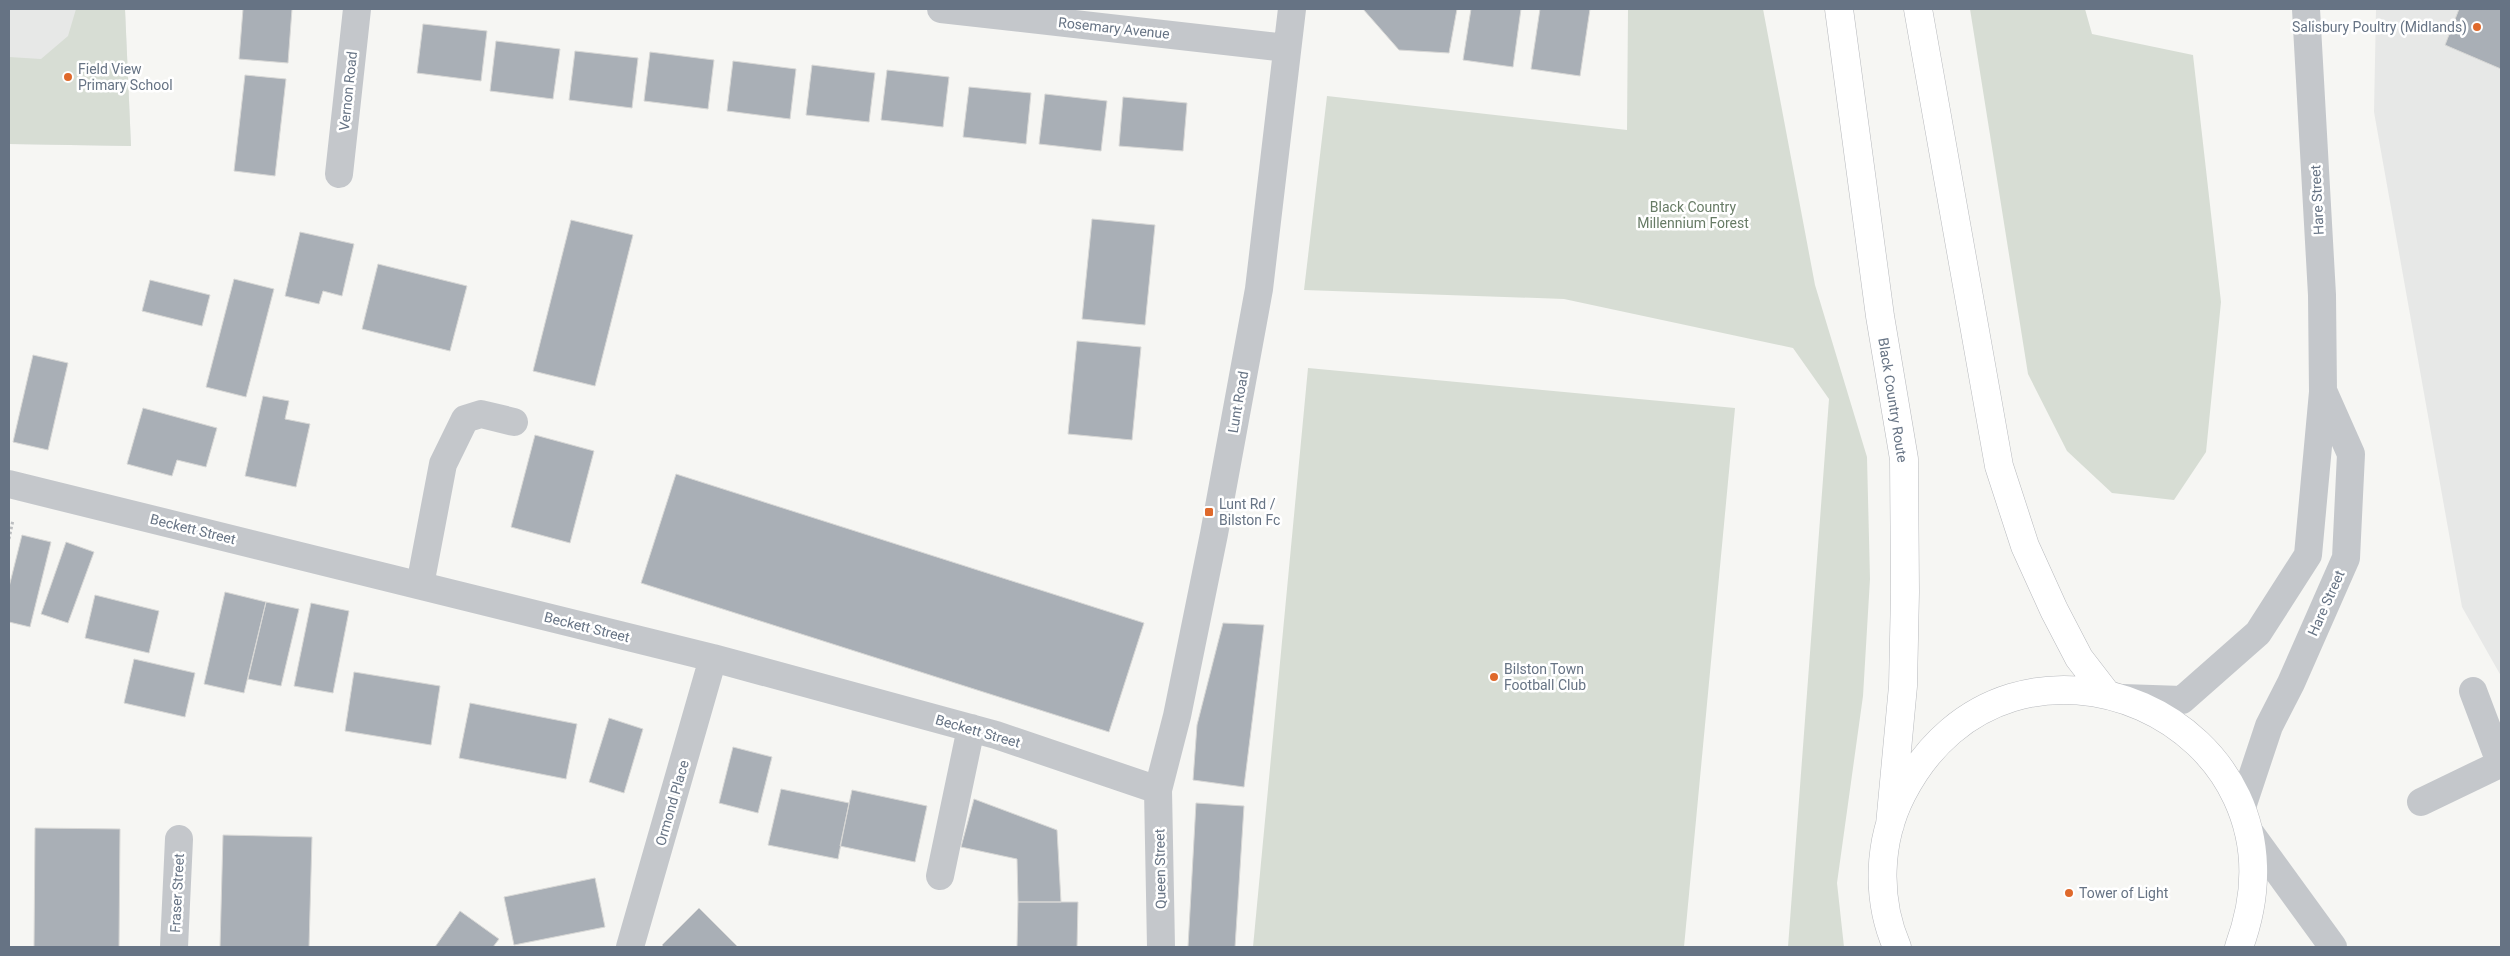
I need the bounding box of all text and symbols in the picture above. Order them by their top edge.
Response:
street label: Rosemary Avenue [1058,14,1170,42]
place label: Salisbury Poultry (Midlands) [2292,19,2467,36]
marker: Salisbury Poultry (Midlands) [2471,21,2483,33]
street label: Vernon Road [336,50,360,132]
place label: Field View Primary School [78,61,173,93]
marker: Field View Primary School [62,71,74,83]
street label: Hare Street [2307,164,2327,235]
park label: Black Country Millennium Forest [1637,199,1749,231]
street label: Black Country Route [1875,336,1911,464]
street label: Lunt Road [1225,370,1251,434]
place label: Lunt Rd / Bilston Fc [1219,496,1280,528]
marker: Lunt Rd / Bilston Fc [1203,506,1215,518]
street label: Beckett Street [149,511,238,547]
street label: Hare Street [2304,567,2348,638]
street label: Beckett Street [543,609,632,645]
place label: Bilston Town Football Club [1504,661,1586,693]
marker: Bilston Town Football Club [1488,671,1500,683]
street label: Beckett Street [934,711,1023,751]
street label: Ormond Place [652,758,692,848]
street label: Queen Street [1151,828,1169,909]
street label: Fraser Street [167,852,187,933]
place label: Tower of Light [2079,885,2169,901]
marker: Tower of Light [2063,887,2075,899]

